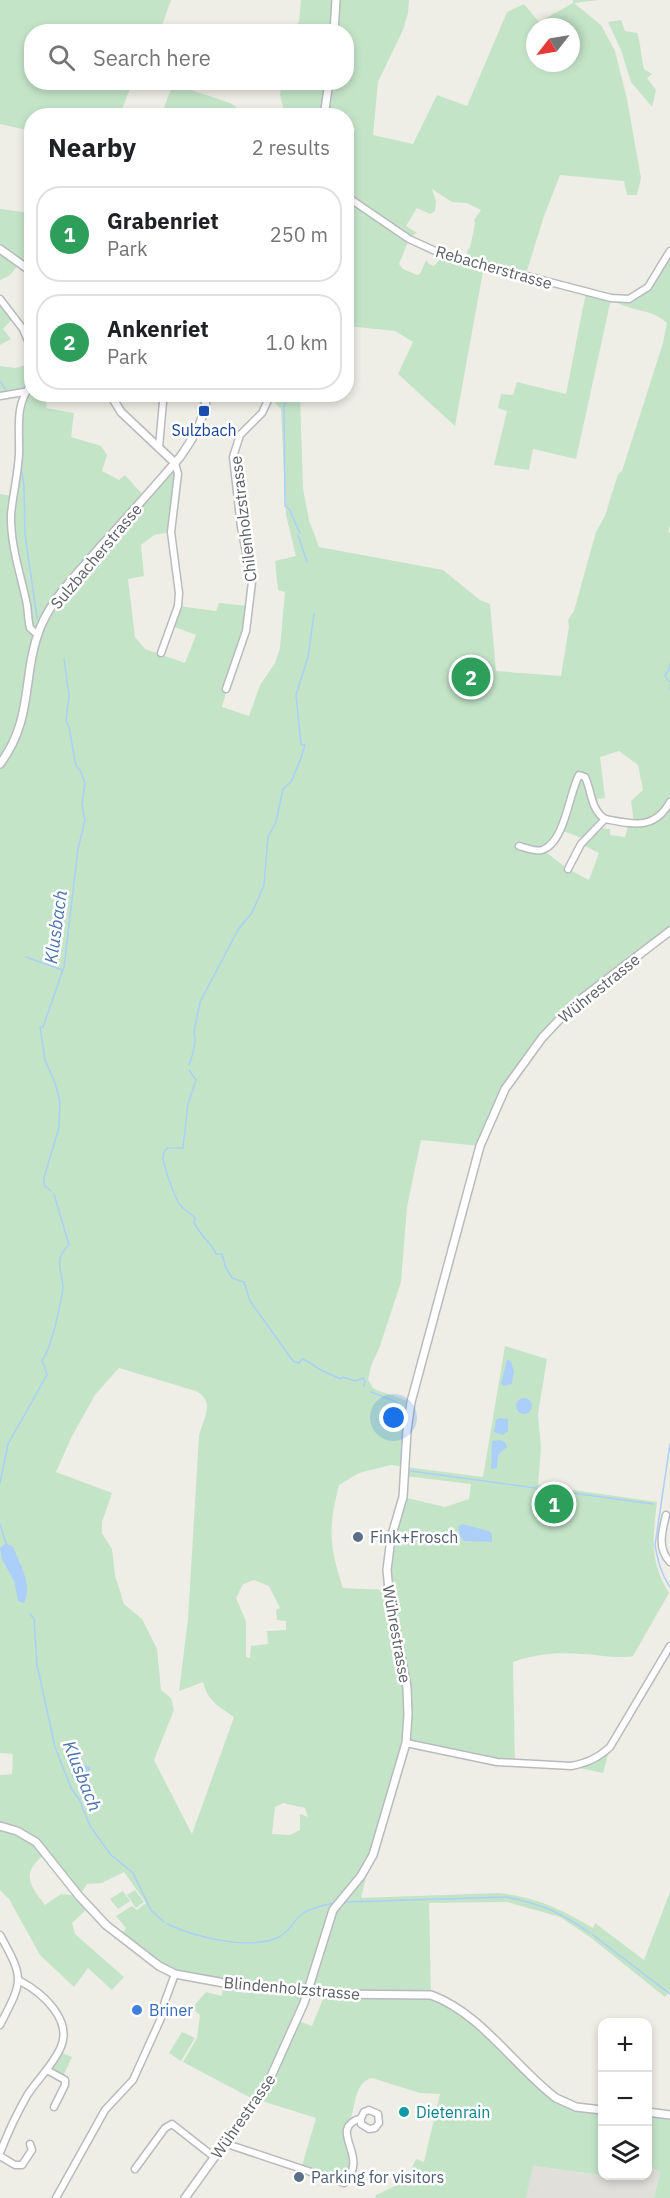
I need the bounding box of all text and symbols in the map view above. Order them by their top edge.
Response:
north arrow [526,18,580,72]
search box [24,24,354,90]
icon: search [45,41,78,74]
text: Search here [93,43,211,72]
text: Nearby [48,130,136,164]
text: 2 results [252,134,330,161]
text: Grabenriet [107,206,219,235]
text: 1 [64,221,76,248]
text: 250 m [270,221,328,248]
text: Park [107,235,147,262]
street label: Rebacherstrasse [433,241,555,293]
text: Ankenriet [107,314,209,343]
text: 2 [64,329,76,356]
text: 1.0 km [266,329,328,356]
text: Park [107,343,147,370]
marker: Sulzbach [197,404,211,418]
place label: Sulzbach [171,420,237,440]
street label: Chilenholzstrasse [225,455,261,583]
street label: Sulzbacherstrasse [46,499,146,613]
pin: 2 [452,654,490,700]
water label: Klusbach [39,889,72,965]
street label: Wührestrasse [554,949,644,1027]
your location [379,1403,408,1432]
pin: 1 [534,1482,574,1526]
place label: Fink+Frosch [370,1527,458,1547]
marker: Fink+Frosch [351,1530,365,1544]
street label: Wührestrasse [379,1584,415,1685]
water label: Klusbach [58,1737,107,1815]
street label: Blindenholzstrasse [223,1972,361,2004]
place label: Briner [149,2000,193,2020]
marker: Briner [130,2003,144,2017]
map controls [598,2018,652,2180]
button: + [598,2018,652,2072]
street label: Wührestrasse [206,2070,280,2162]
button: − [598,2072,652,2126]
place label: Dietenrain [416,2102,490,2122]
marker: Dietenrain [397,2105,411,2119]
button: layers [598,2126,652,2180]
place label: Parking for visitors [311,2167,444,2187]
marker: Parking for visitors [292,2170,306,2184]

